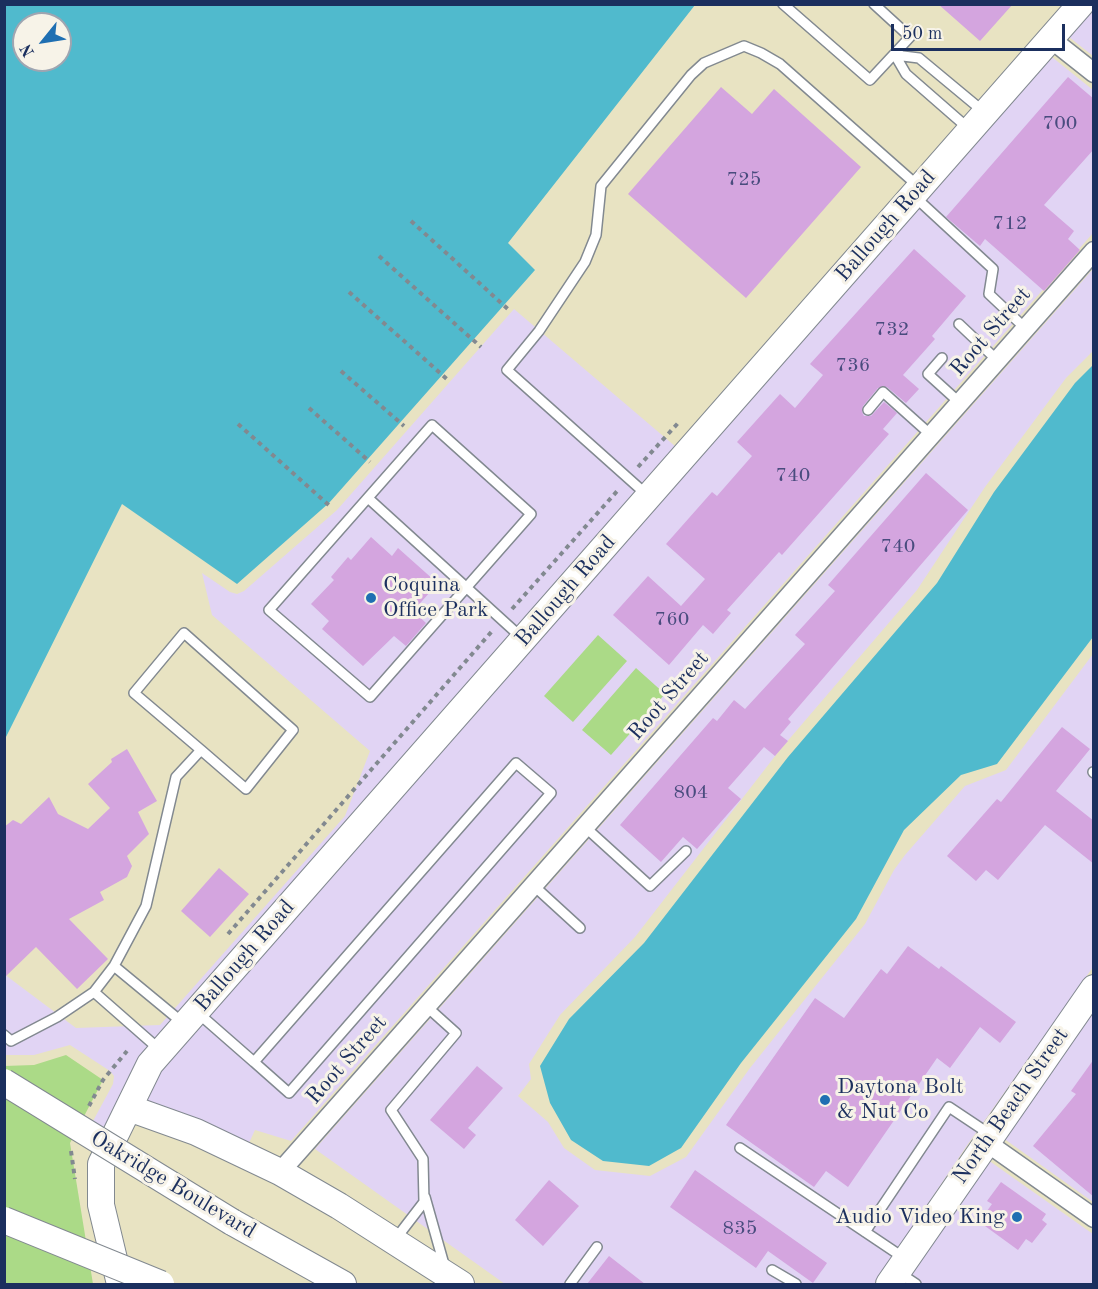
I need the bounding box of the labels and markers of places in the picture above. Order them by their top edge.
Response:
place label: Coquina Office Park [383,572,489,624]
marker: Coquina Office Park [364,591,378,605]
place label: Daytona Bolt & Nut Co [837,1074,964,1126]
marker: Daytona Bolt & Nut Co [818,1093,832,1107]
place label: Audio Video King [835,1204,1005,1230]
marker: Audio Video King [1010,1210,1024,1224]

